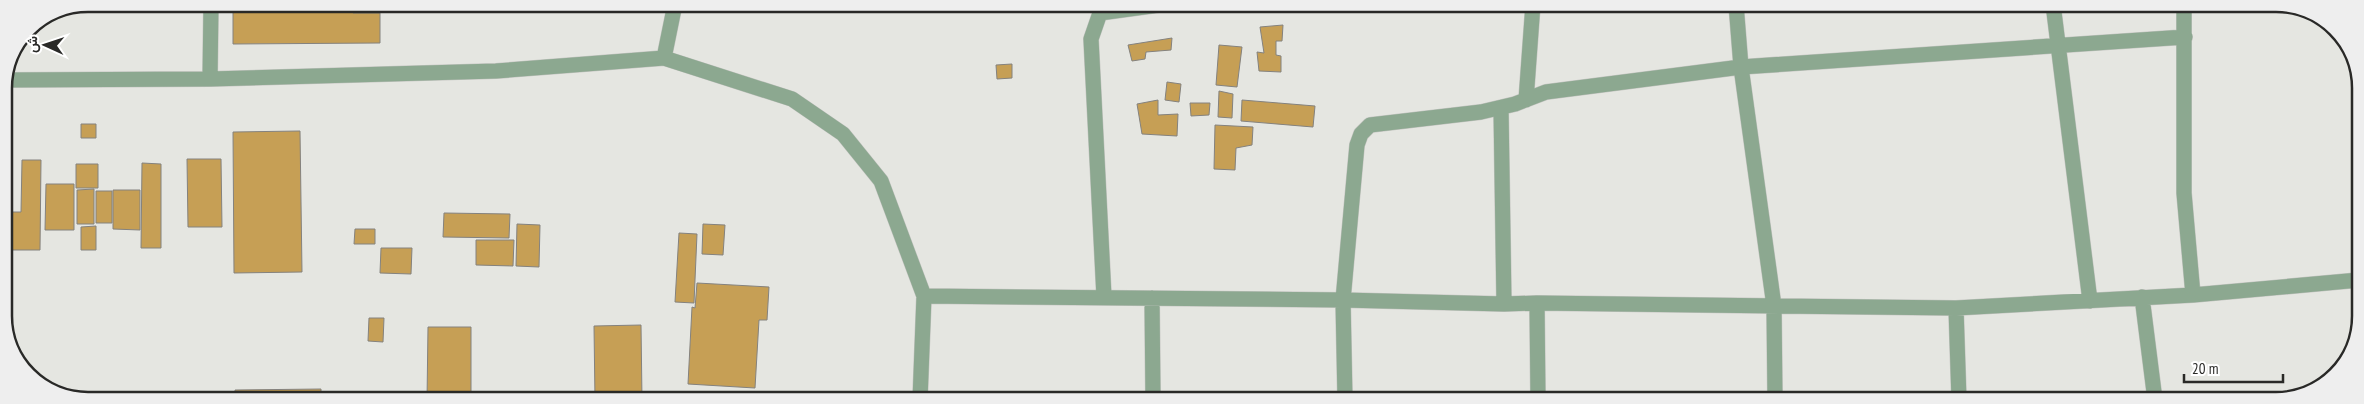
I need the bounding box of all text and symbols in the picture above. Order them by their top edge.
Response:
north arrow [20,20,70,70]
text: ش [23,35,41,53]
scale bar [2184,352,2283,384]
text: 20 m [2192,359,2218,378]

